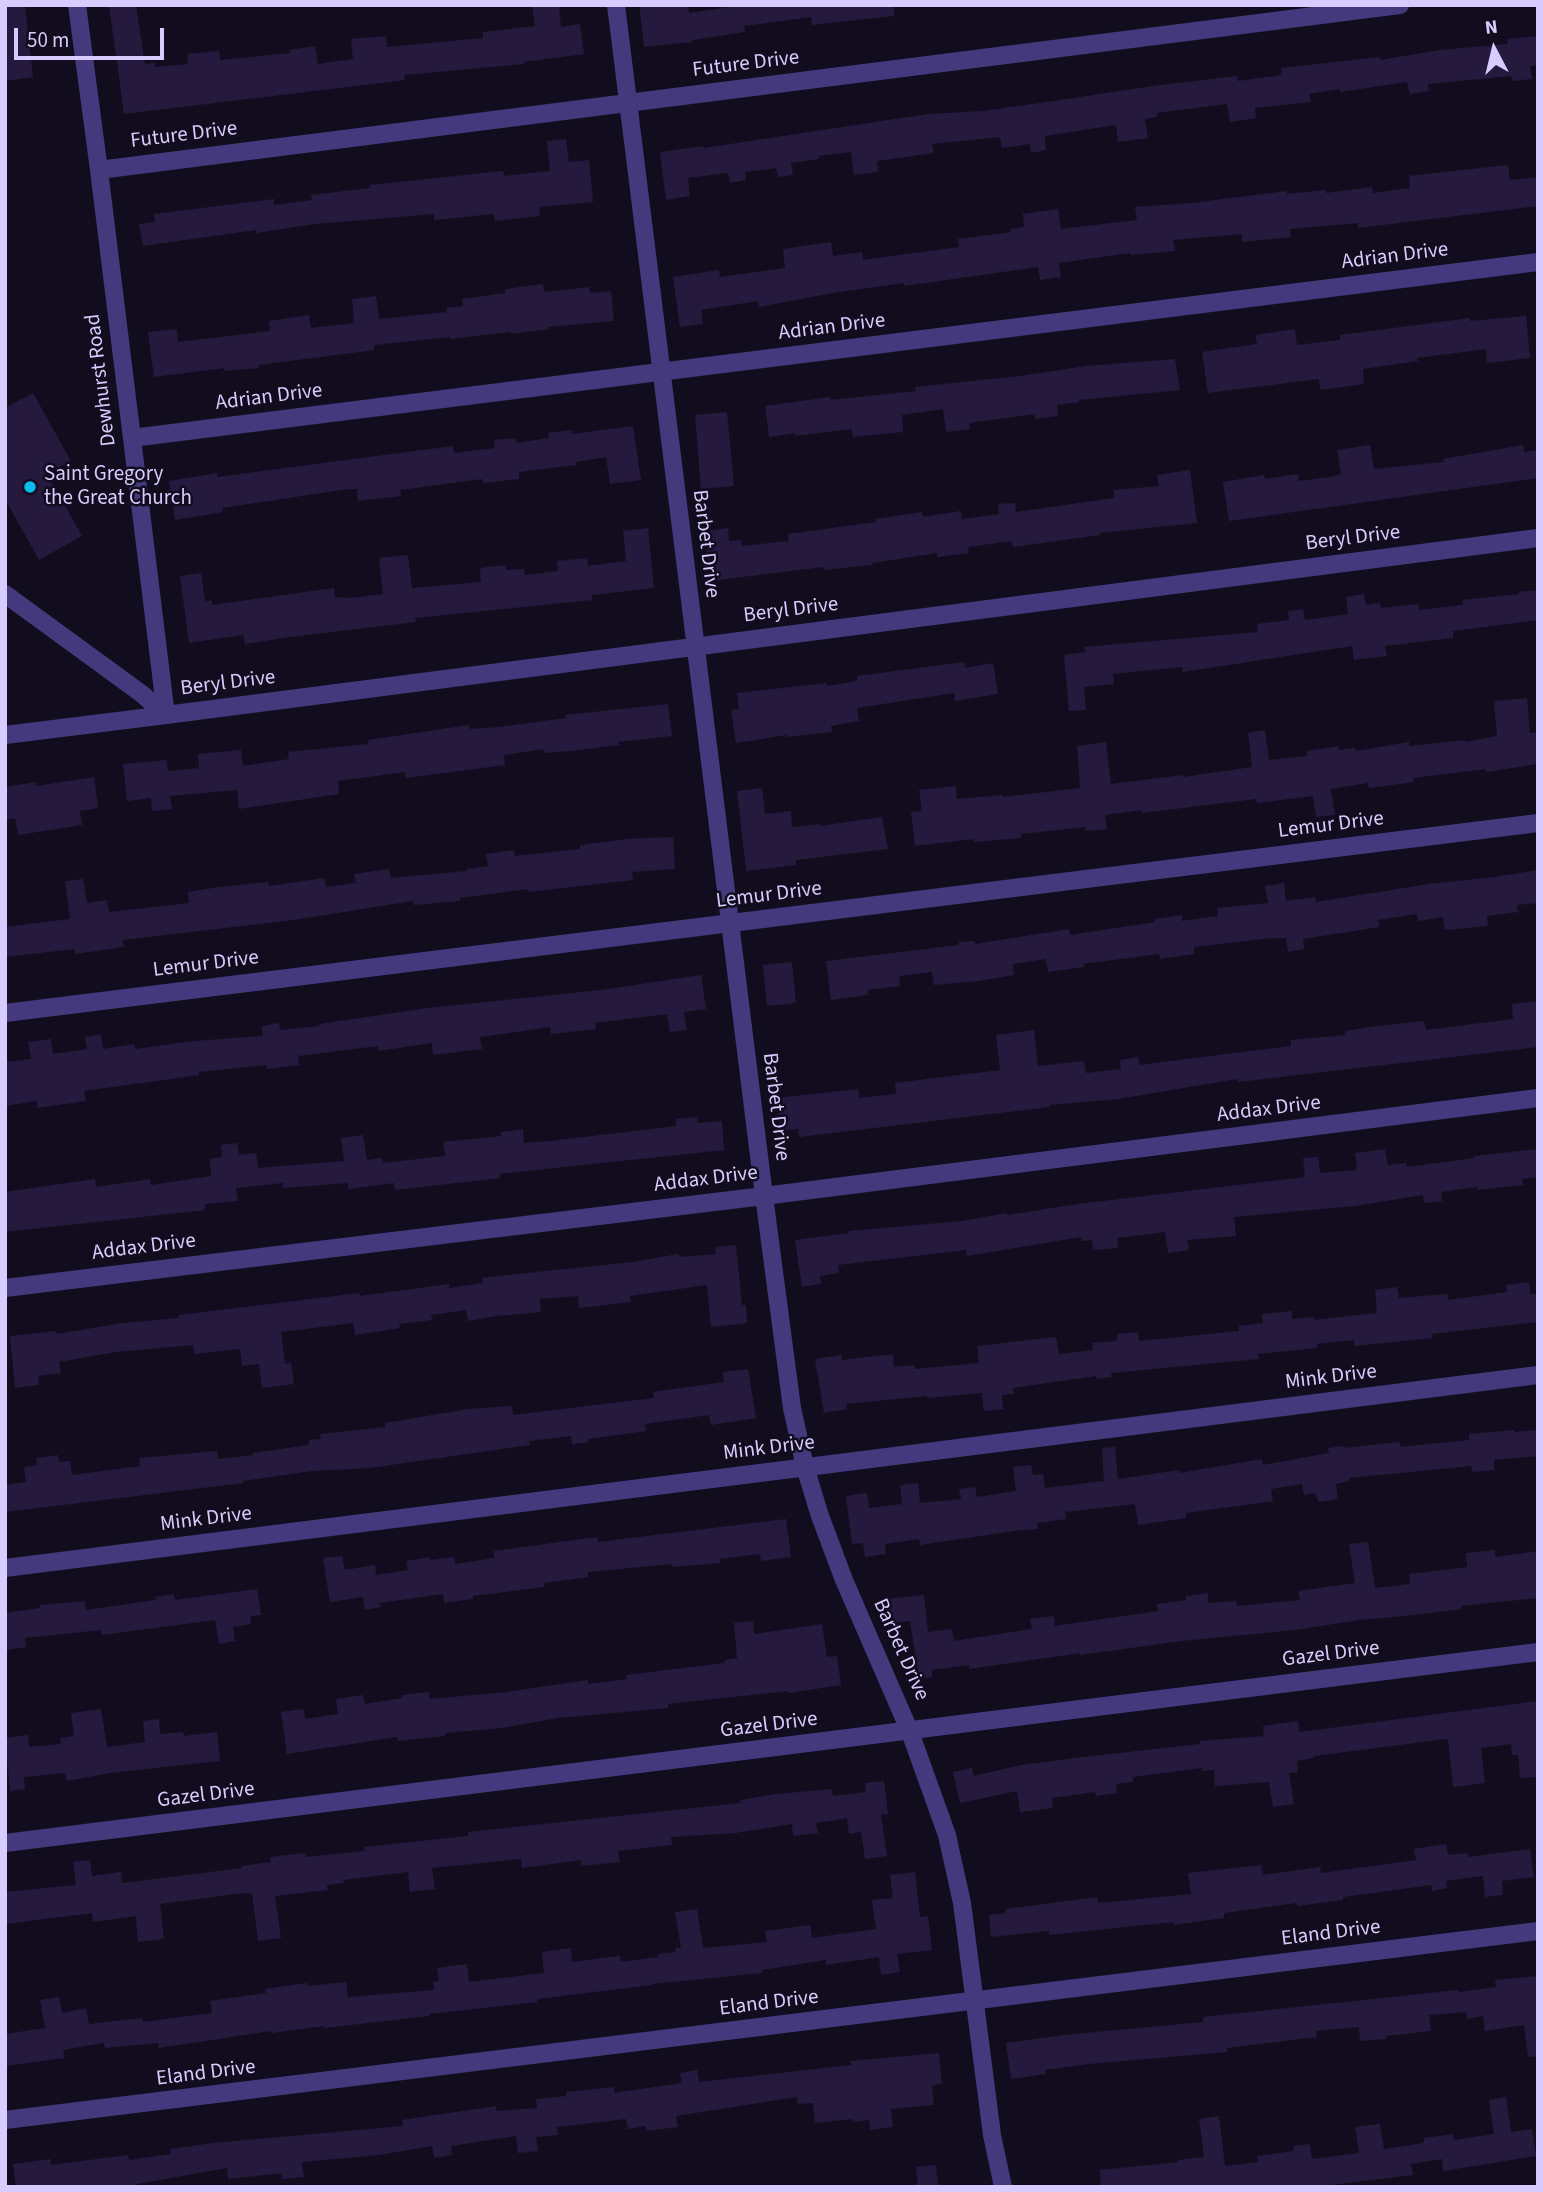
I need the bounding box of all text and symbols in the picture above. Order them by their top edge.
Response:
text: N [1483,13,1499,42]
scale bar [18,14,168,58]
north arrow [1459,14,1529,84]
text: 50 m [27,25,69,55]
street label: Future Drive [691,46,801,84]
street label: Future Drive [129,117,239,155]
street label: Adrian Drive [1340,238,1450,276]
street label: Adrian Drive [777,309,887,347]
street label: Dewhurst Road [81,312,123,448]
street label: Adrian Drive [214,379,324,417]
place label: Saint Gregory the Great Church [44,462,192,512]
marker: Saint Gregory the Great Church [22,479,38,495]
street label: Barbet Drive [686,488,724,600]
street label: Beryl Drive [1304,521,1402,557]
street label: Beryl Drive [742,593,840,629]
street label: Beryl Drive [179,666,277,702]
street label: Lemur Drive [1277,807,1385,845]
street label: Lemur Drive [715,877,823,915]
street label: Lemur Drive [152,946,260,984]
street label: Barbet Drive [756,1051,794,1163]
street label: Addax Drive [1216,1091,1322,1129]
street label: Addax Drive [653,1161,759,1199]
street label: Addax Drive [91,1229,197,1267]
street label: Mink Drive [1284,1360,1378,1396]
street label: Mink Drive [722,1431,816,1467]
street label: Mink Drive [159,1502,253,1538]
street label: Barbet Drive [866,1595,934,1705]
street label: Gazel Drive [1281,1637,1381,1673]
street label: Gazel Drive [719,1708,819,1744]
street label: Gazel Drive [156,1778,256,1814]
street label: Eland Drive [1280,1915,1382,1953]
street label: Eland Drive [718,1985,820,2023]
street label: Eland Drive [155,2055,257,2093]

